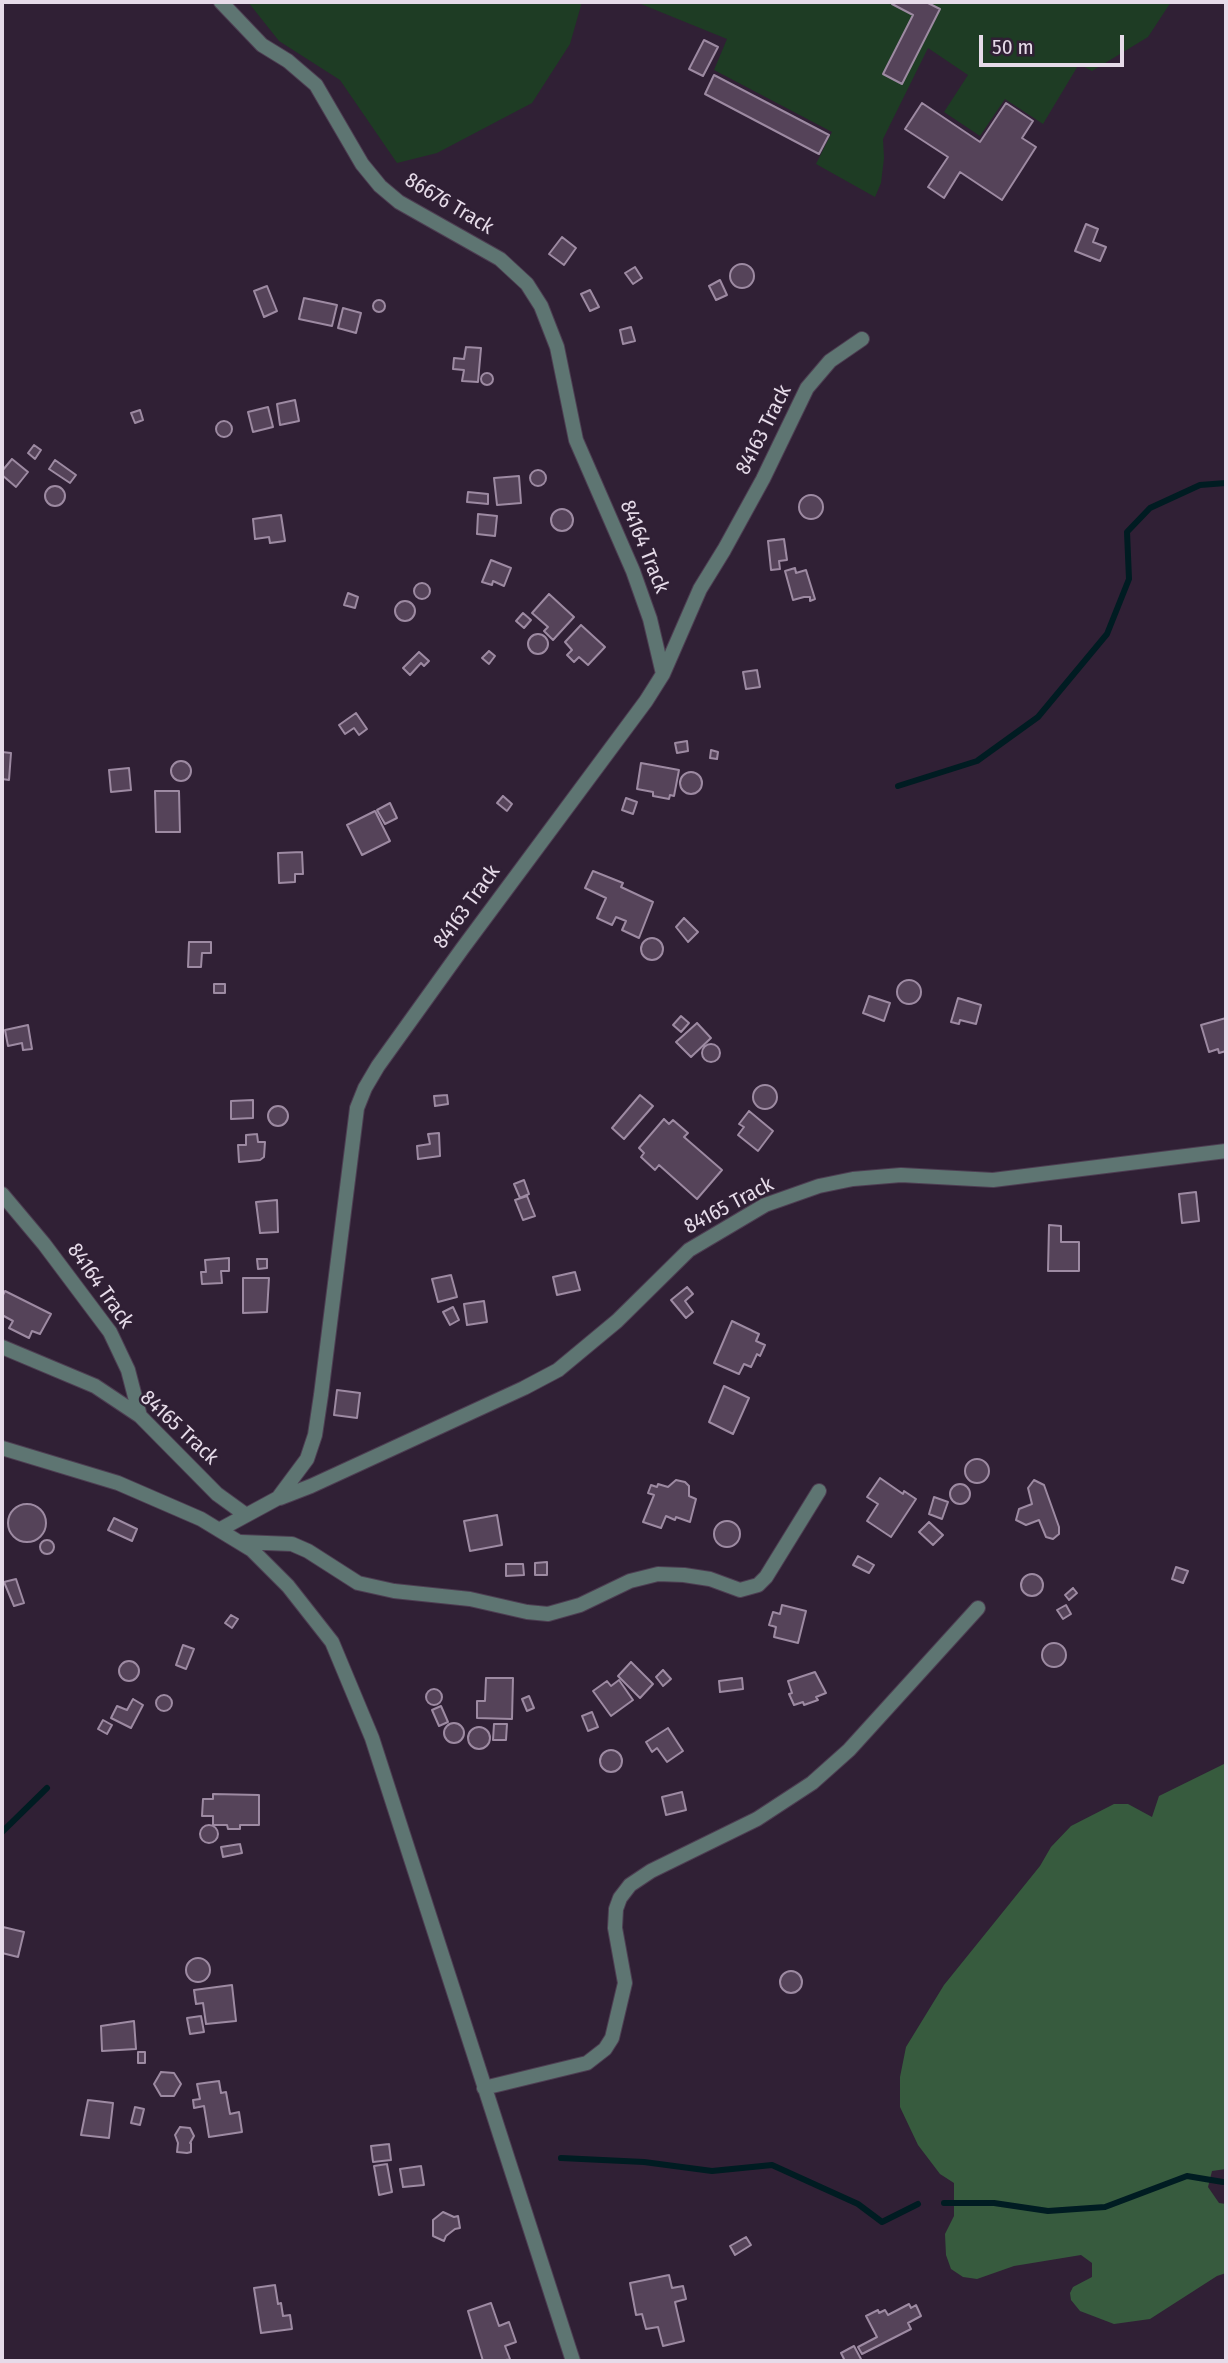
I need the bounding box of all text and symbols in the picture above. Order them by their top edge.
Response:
scale bar [983,21,1128,65]
text: 50 m [992,34,1034,60]
street label: 86676 Track [400,168,498,240]
street label: 84163 Track [731,381,797,479]
street label: 84164 Track [614,497,674,597]
street label: 84163 Track [428,860,506,954]
street label: 84165 Track [680,1172,778,1240]
street label: 84164 Track [62,1239,138,1333]
street label: 84165 Track [135,1386,223,1470]

